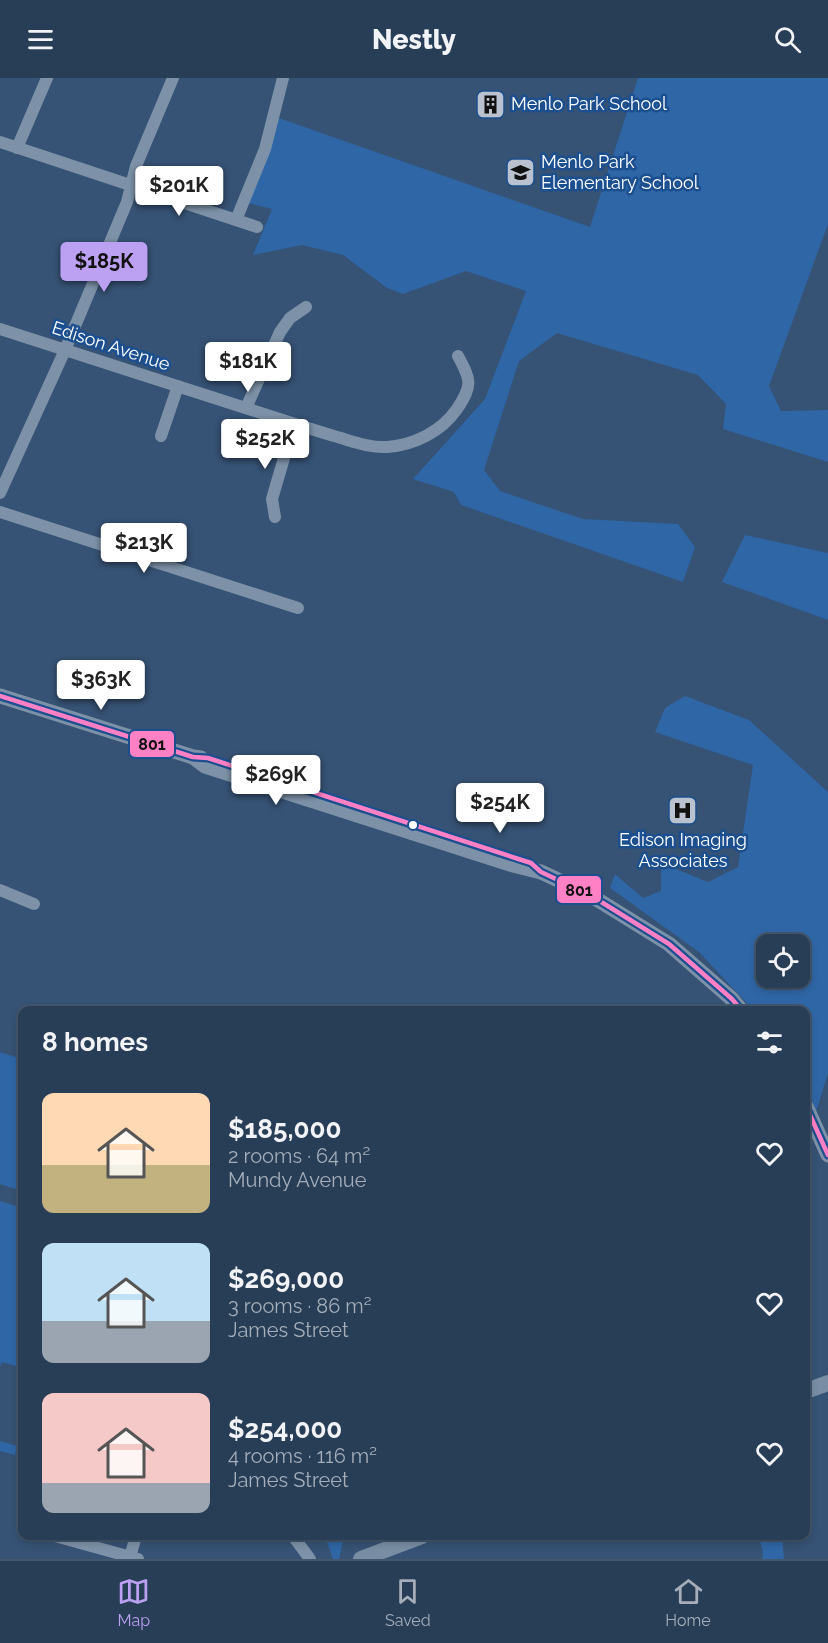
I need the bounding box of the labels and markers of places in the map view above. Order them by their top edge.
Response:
building icon: Menlo Park School [474,88,506,120]
place label: Menlo Park School [511,93,667,114]
place label: Menlo Park Elementary School [541,151,699,193]
school or university icon: Menlo Park Elementary School [504,156,536,188]
pin: $201K [137,166,221,217]
pin: $185K [62,242,146,293]
pin: $181K [206,342,290,393]
pin: $252K [223,419,307,470]
pin: $213K [102,523,186,574]
pin: $363K [59,660,143,711]
pin: $269K [234,755,318,806]
pin: $254K [458,783,542,834]
hospital icon: Edison Imaging Associates [667,795,699,827]
unlabelled marker [407,819,419,831]
place label: Edison Imaging Associates [619,829,747,871]

